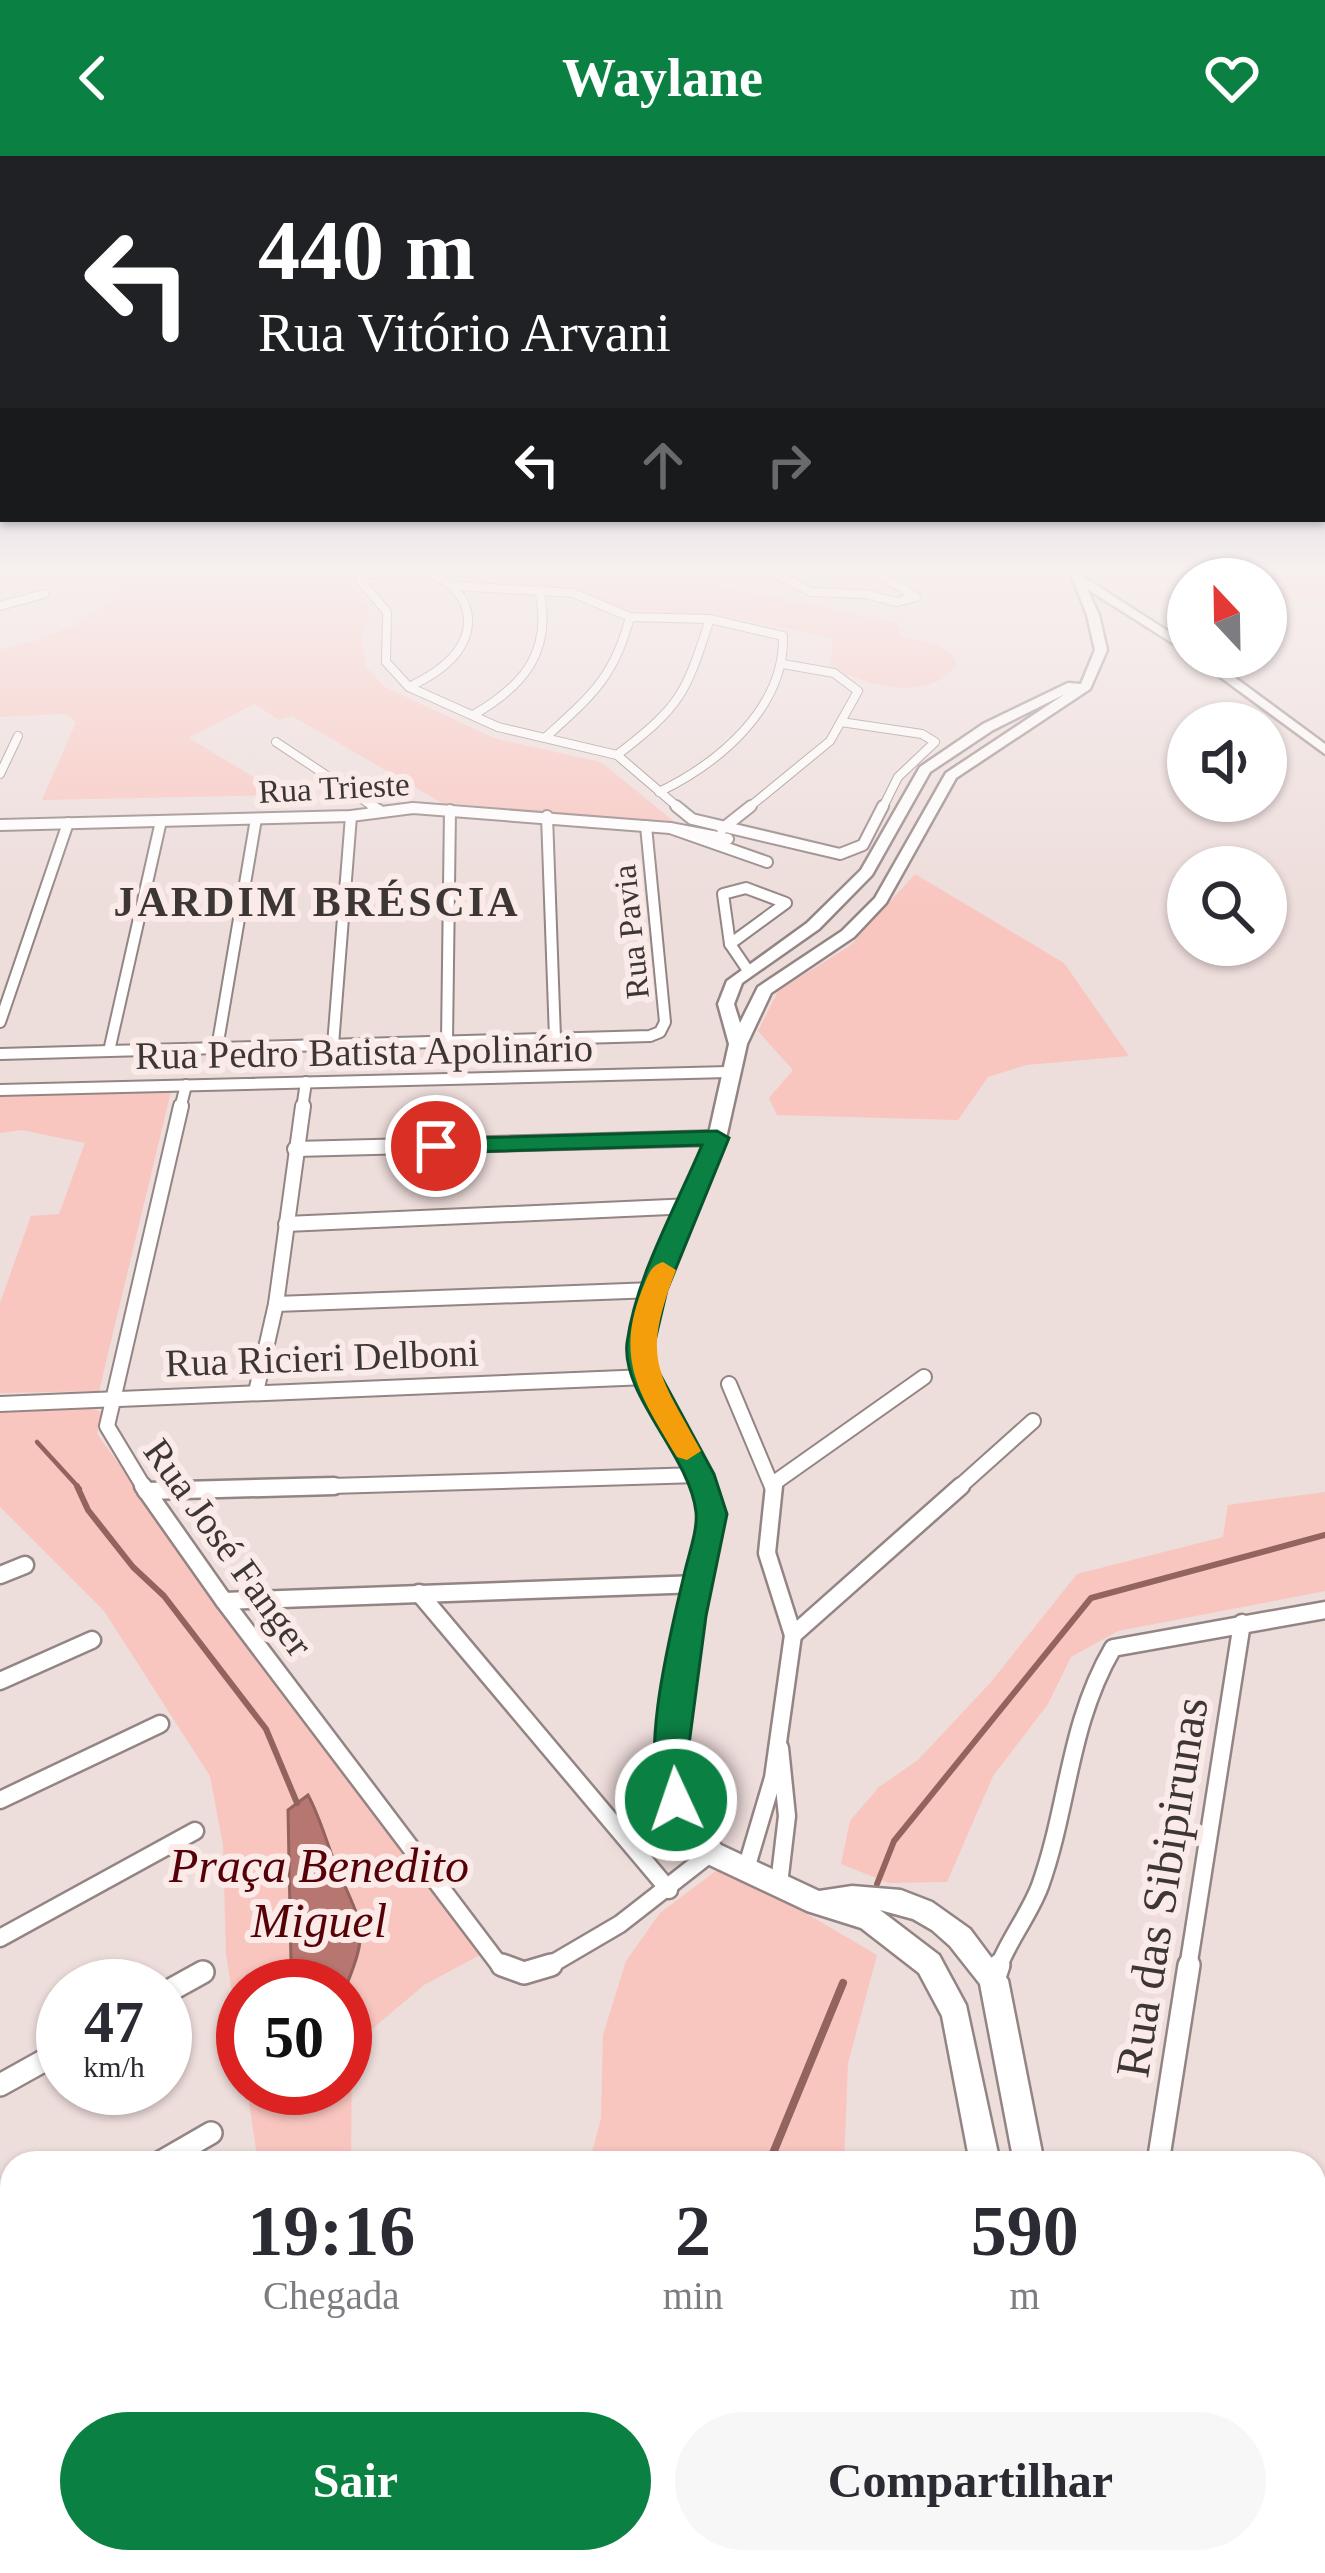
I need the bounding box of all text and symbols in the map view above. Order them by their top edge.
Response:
icon: back [60,45,126,111]
icon: heart [1199,45,1265,111]
text: Waylane [562,48,763,108]
icon: left [60,204,216,360]
text: 440 m [258,204,475,297]
text: Rua Vitório Arvani [258,303,671,363]
icon: left [504,432,570,498]
icon: ahead [630,432,696,498]
icon: right [756,432,822,498]
north arrow [1167,558,1287,678]
map controls [1167,558,1287,966]
button: sound [1167,702,1287,822]
street label: Rua Trieste [258,766,411,810]
button: search [1167,846,1287,966]
street label: Rua Pavia [606,863,656,1001]
district label: JARDIM BRÉSCIA [113,879,521,925]
street label: Rua Pedro Batista Apolinário [135,1026,593,1078]
pin [385,1095,487,1197]
icon: arrive [403,1113,469,1179]
street label: Rua Ricieri Delboni [164,1331,480,1384]
street label: Rua José Fanger [135,1430,322,1665]
street label: Rua das Sibipirunas [1105,1693,1218,2081]
position arrow [613,1737,739,1863]
park label: Praça Benedito Miguel [168,1839,469,1947]
speed limit sign: 50 [216,1959,372,2115]
text: 47 [84,1989,144,2055]
text: km/h [83,2050,145,2083]
text: 19:16 [247,2191,415,2271]
text: 2 [675,2191,711,2271]
text: 590 [971,2191,1079,2271]
text: Chegada [263,2274,400,2317]
text: min [663,2274,723,2317]
text: m [1009,2274,1040,2317]
button: Sair [60,2412,651,2550]
button: Compartilhar [675,2412,1266,2550]

